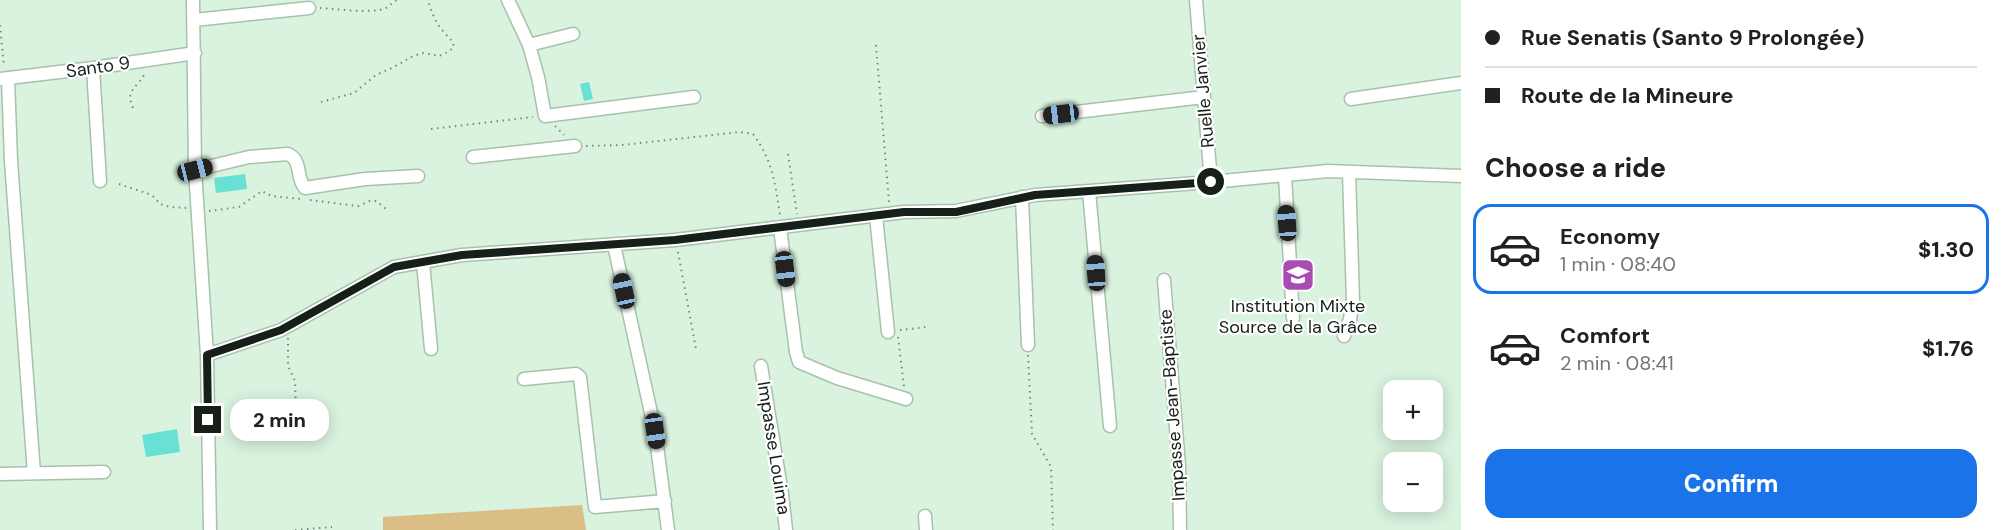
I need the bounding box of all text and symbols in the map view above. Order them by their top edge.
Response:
text: Rue Senatis (Santo 9 Prolongée) [1521,23,1864,52]
street label: Ruelle Janvier [1186,33,1220,149]
street label: Santo 9 [65,51,131,83]
text: Route de la Mineure [1521,81,1734,110]
car [1042,103,1080,125]
text: Choose a ride [1485,150,1666,185]
car [175,157,215,183]
route start [1197,168,1224,195]
car [1277,204,1297,242]
icon: car [1488,222,1542,276]
text: Economy [1560,222,1660,251]
text: $1.30 [1918,235,1974,264]
car [774,250,796,288]
text: 1 min · 08:40 [1560,251,1676,277]
car [1086,254,1106,292]
school or university icon: Institution Mixte Source de la Grâce [1280,257,1316,293]
car [611,272,637,310]
place label: Institution Mixte Source de la Grâce [1219,294,1377,339]
street label: Impasse Jean-Baptiste [1153,308,1191,502]
icon: car [1488,321,1542,375]
text: Comfort [1560,321,1650,350]
text: $1.76 [1922,334,1974,363]
text: 2 min · 08:41 [1560,350,1674,376]
street label: Impasse Louima [752,380,796,516]
map controls [1383,380,1443,512]
button: + [1383,380,1443,440]
callout: 2 min [229,399,328,441]
route end [194,406,221,433]
text: 2 min [253,407,306,433]
car [644,412,666,450]
button: Confirm [1485,449,1977,518]
button: − [1383,452,1443,512]

